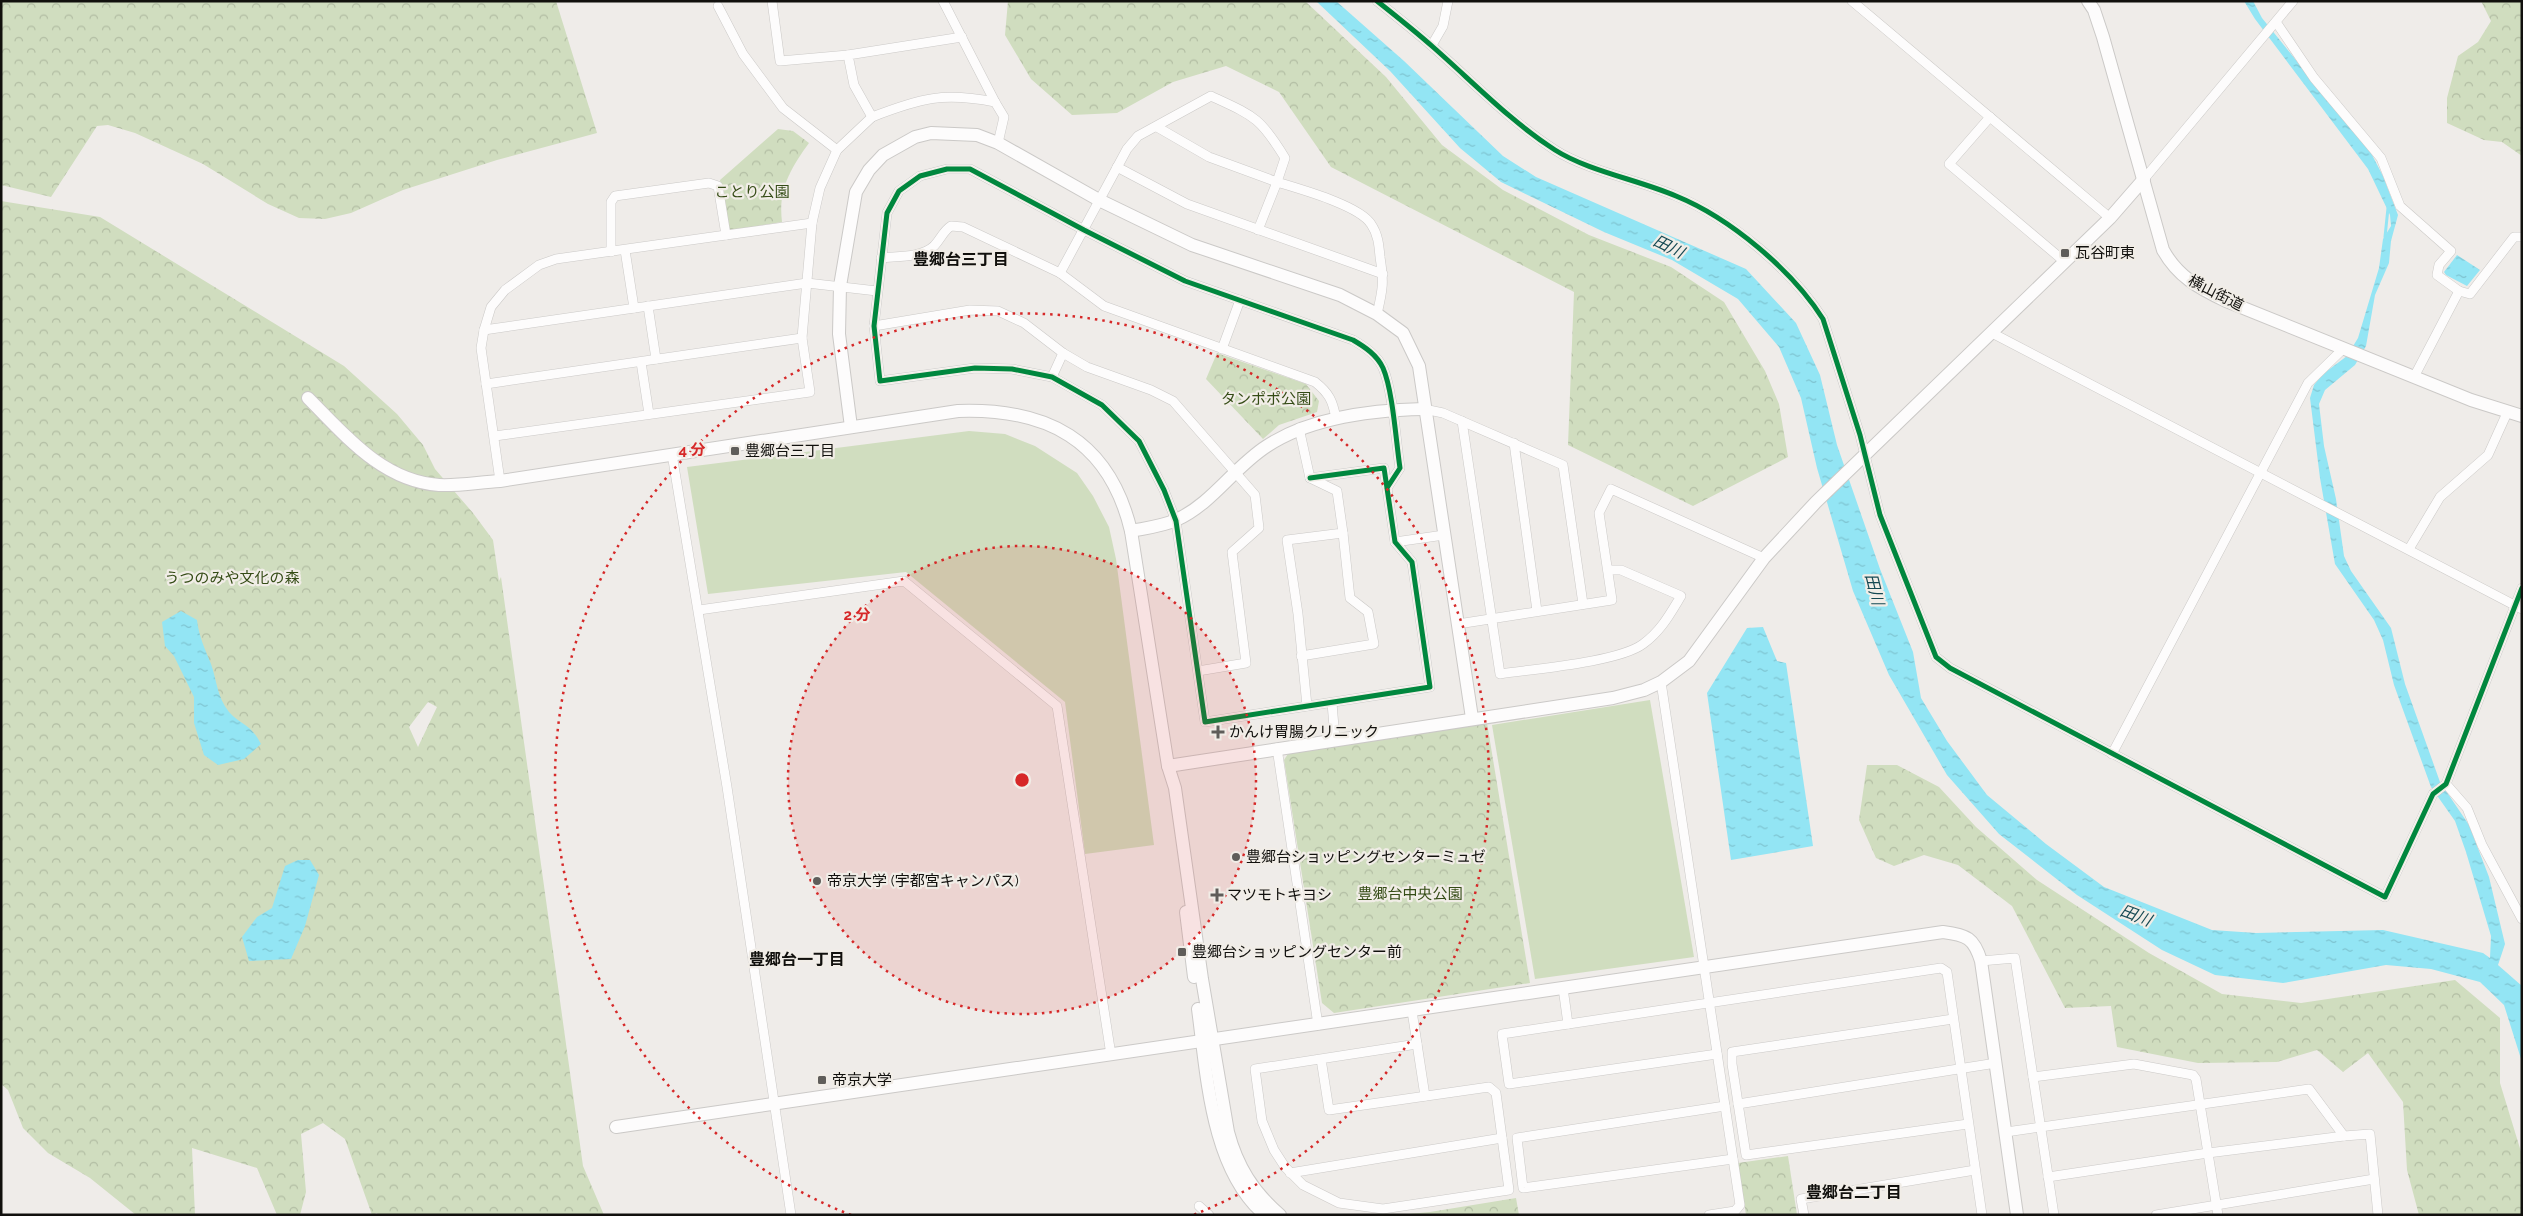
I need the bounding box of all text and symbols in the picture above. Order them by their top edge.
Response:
park label: ことり公園 [714,183,790,201]
water label: 田川 [1650,231,1689,263]
place label: 瓦谷町東 [2075,244,2135,262]
marker: 瓦谷町東 [2059,247,2071,259]
district label: 豊郷台三丁目 [913,250,1009,269]
street label: 横山街道 [2185,271,2247,315]
park label: タンポポ公園 [1221,390,1311,408]
text: 4 分 [678,441,706,459]
place label: 豊郷台三丁目 [745,442,835,460]
marker: 豊郷台三丁目 [729,445,741,457]
park label: うつのみや文化の森 [164,569,300,587]
water label: 田川 [1861,571,1888,609]
text: 2 分 [843,606,871,624]
place label: かんけ胃腸クリニック [1229,723,1379,741]
marker: かんけ胃腸クリニック [1211,725,1225,739]
centre of rings [1013,771,1031,789]
place label: 豊郷台ショッピングセンターミュゼ [1246,848,1486,866]
marker: 豊郷台ショッピングセンターミュゼ [1230,851,1242,863]
place label: 帝京大学 (宇都宮キャンパス) [827,872,1019,890]
marker: 帝京大学 (宇都宮キャンパス) [811,875,823,887]
park label: 豊郷台中央公園 [1357,885,1463,903]
place label: マツモトキヨシ [1227,886,1332,904]
marker: マツモトキヨシ [1211,889,1223,901]
water label: 田川 [2117,901,2156,931]
place label: 豊郷台ショッピングセンター前 [1192,943,1402,961]
marker: 豊郷台ショッピングセンター前 [1176,946,1188,958]
district label: 豊郷台一丁目 [749,950,845,969]
place label: 帝京大学 [832,1071,892,1089]
marker: 帝京大学 [816,1074,828,1086]
district label: 豊郷台二丁目 [1806,1183,1902,1202]

